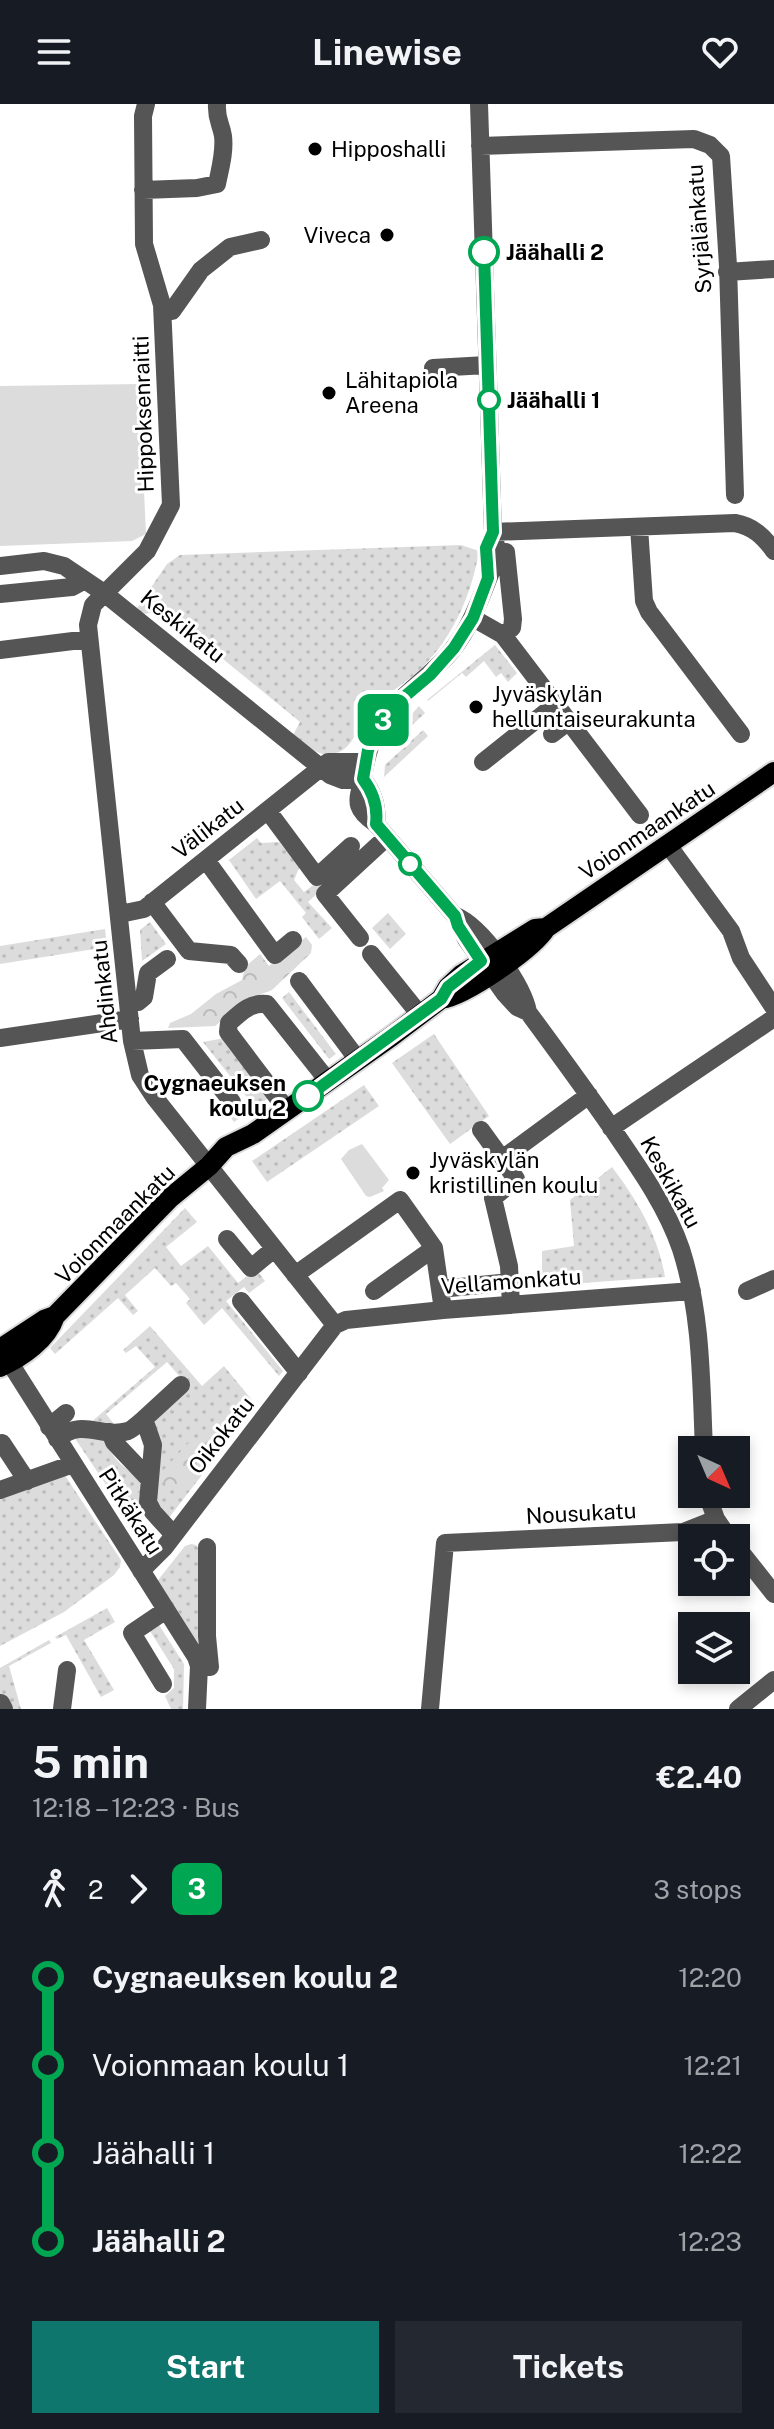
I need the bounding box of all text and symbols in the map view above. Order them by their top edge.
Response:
icon: menu [32,30,76,74]
icon: heart [698,30,742,74]
text: Linewise [312,31,462,73]
place label: Hipposhalli [331,136,446,162]
marker: Hipposhalli [306,140,324,158]
street label: Syrjälänkatu [682,163,716,295]
place label: Viveca [303,222,371,248]
marker: Viveca [378,226,396,244]
marker: Jäähalli 2 [469,237,499,267]
place label: Jäähalli 2 [506,239,604,265]
street label: Hippoksenraitti [127,335,159,493]
place label: Lähitapiola Areena [345,367,458,418]
marker: Lähitapiola Areena [320,384,338,402]
place label: Jäähalli 1 [507,387,600,413]
marker: Jäähalli 1 [478,389,500,411]
street label: Keskikatu [136,584,230,668]
place label: Jyväskylän helluntaiseurakunta [492,681,696,732]
line badge: 3 [357,694,409,746]
marker: Jyväskylän helluntaiseurakunta [467,698,485,716]
text: 3 [374,703,392,736]
street label: Voionmaankatu [574,775,720,885]
street label: Välikatu [167,792,249,864]
unlabelled marker [399,853,421,875]
street label: Ahdinkatu [86,939,122,1045]
place label: Cygnaeuksen koulu 2 [144,1070,286,1121]
marker: Cygnaeuksen koulu 2 [293,1081,323,1111]
street label: Keskikatu [635,1132,707,1232]
place label: Jyväskylän kristillinen koulu [429,1147,598,1198]
street label: Voionmaankatu [50,1159,180,1289]
marker: Jyväskylän kristillinen koulu [404,1164,422,1182]
street label: Vellamonkatu [440,1263,582,1299]
street label: Oikokatu [183,1391,259,1479]
north arrow [678,1436,750,1508]
map controls [678,1436,750,1684]
street label: Pitkäkatu [94,1463,168,1559]
street label: Nousukatu [525,1497,637,1529]
button: locate [678,1524,750,1596]
button: layers [678,1612,750,1684]
text: 5 min [32,1736,149,1788]
text: €2.40 [656,1759,742,1795]
text: 12:18 – 12:23 · Bus [32,1792,240,1823]
icon: walk [32,1867,76,1911]
icon: forward [116,1867,160,1911]
text: 3 [188,1872,206,1905]
text: 2 [88,1874,104,1905]
text: 3 stops [653,1874,742,1905]
text: Cygnaeuksen koulu 2 [92,1959,398,1995]
text: 12:20 [678,1962,742,1993]
text: Voionmaan koulu 1 [92,2047,349,2083]
text: 12:21 [683,2050,742,2081]
text: Jäähalli 1 [92,2135,215,2171]
text: 12:22 [679,2138,742,2169]
text: Jäähalli 2 [92,2223,226,2259]
text: 12:23 [678,2226,742,2257]
button: Start [32,2321,379,2413]
button: Tickets [395,2321,742,2413]

